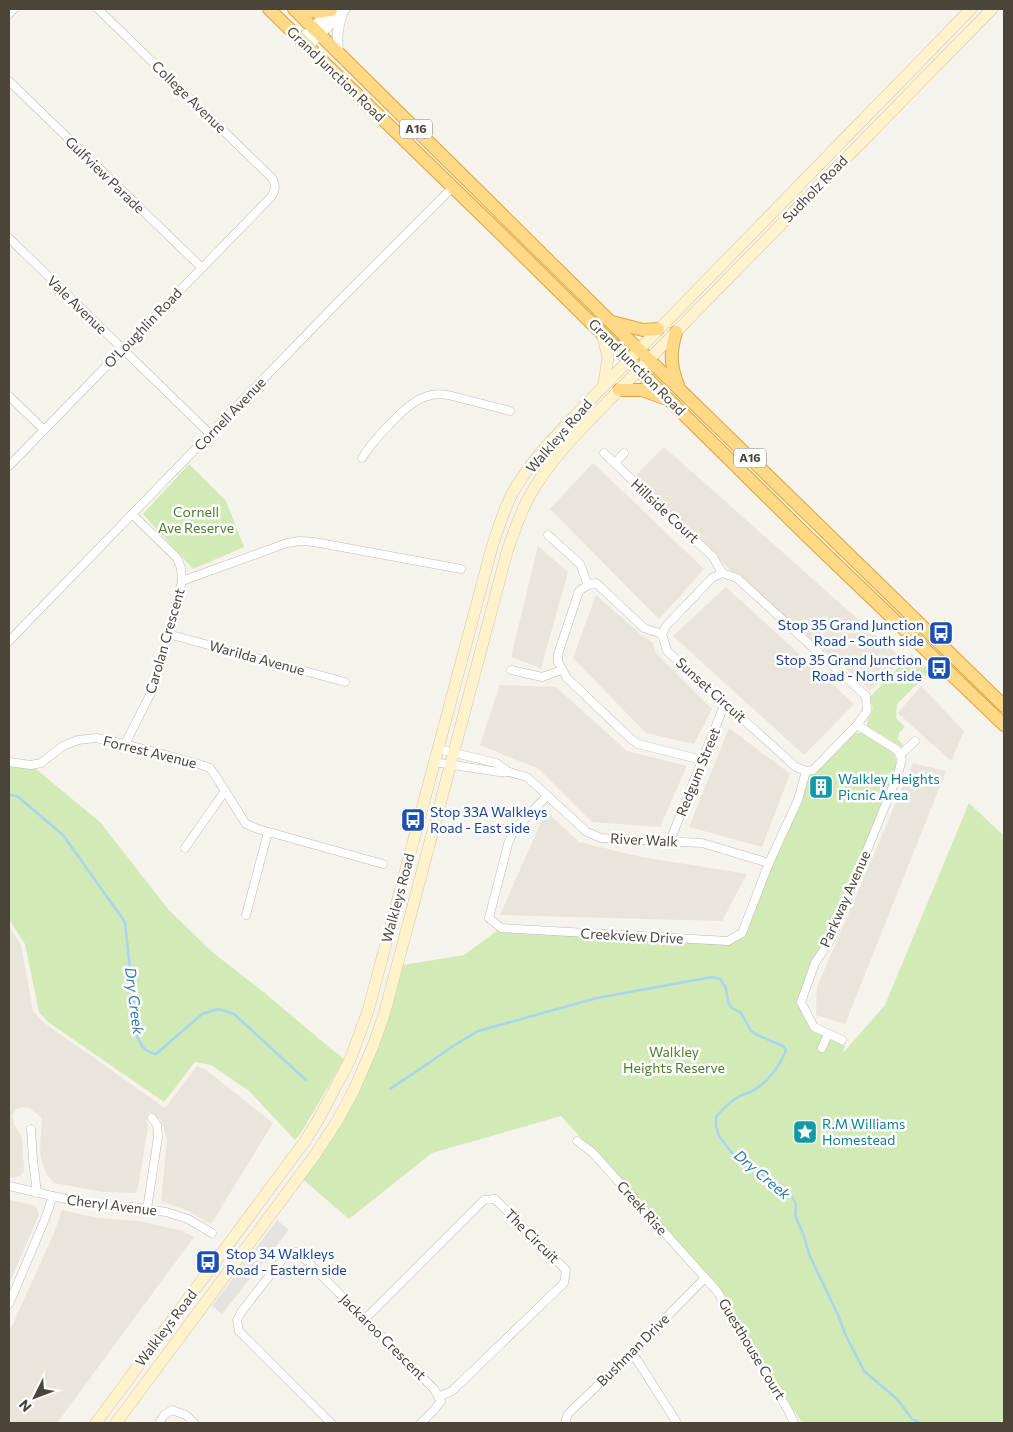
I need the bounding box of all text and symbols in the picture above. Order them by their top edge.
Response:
street label: Grand Junction Road [284,22,389,125]
street label: College Avenue [149,57,230,136]
road number: A16 [400,120,432,138]
street label: Gulfview Parade [62,133,148,217]
street label: Sudholz Road [779,152,851,226]
street label: Vale Avenue [44,272,111,337]
street label: O'Loughlin Road [100,284,185,371]
street label: Grand Junction Road [585,315,689,419]
street label: Cornell Avenue [190,373,269,454]
street label: Walkleys Road [522,395,595,476]
road number: A16 [734,448,766,468]
street label: Hillside Court [628,475,703,546]
park label: Cornell Ave Reserve [158,503,234,536]
street label: Carolan Crescent [141,586,188,696]
place label: Stop 35 Grand Junction Road - South side [778,616,924,649]
bus stop icon: Stop 35 Grand Junction Road - South side [928,620,954,646]
street label: Warilda Avenue [207,637,307,678]
place label: Stop 35 Grand Junction Road - North side [776,651,922,684]
street label: Sunset Circuit [673,654,750,726]
bus stop icon: Stop 35 Grand Junction Road - North side [926,655,952,681]
street label: Redgum Street [672,725,723,819]
street label: Forrest Avenue [102,732,199,771]
place label: Walkley Heights Picnic Area [838,770,940,803]
building icon: Walkley Heights Picnic Area [808,774,834,800]
place label: Stop 33A Walkleys Road - East side [430,803,547,836]
bus stop icon: Stop 33A Walkleys Road - East side [400,807,426,833]
street label: River Walk [610,829,679,850]
street label: Parkway Avenue [816,848,873,950]
street label: Walkleys Road [377,851,418,944]
street label: Creekview Drive [580,924,684,947]
water label: Dry Creek [122,966,148,1036]
park label: Walkley Heights Reserve [623,1043,725,1076]
place label: R.M Williams Homestead [822,1115,905,1148]
place icon: R.M Williams Homestead [792,1119,818,1145]
water label: Dry Creek [731,1146,795,1203]
street label: Creek Rise [614,1177,671,1238]
street label: Cheryl Avenue [66,1191,158,1218]
street label: The Circuit [502,1205,563,1266]
place label: Stop 34 Walkleys Road - Eastern side [226,1245,347,1278]
bus stop icon: Stop 34 Walkleys Road - Eastern side [195,1249,221,1275]
street label: Walkleys Road [131,1286,200,1369]
street label: Jackaroo Crescent [337,1290,430,1383]
street label: Guesthouse Court [715,1295,790,1403]
street label: Bushman Drive [593,1310,672,1389]
north arrow [10,1372,60,1422]
text: N [15,1396,35,1416]

